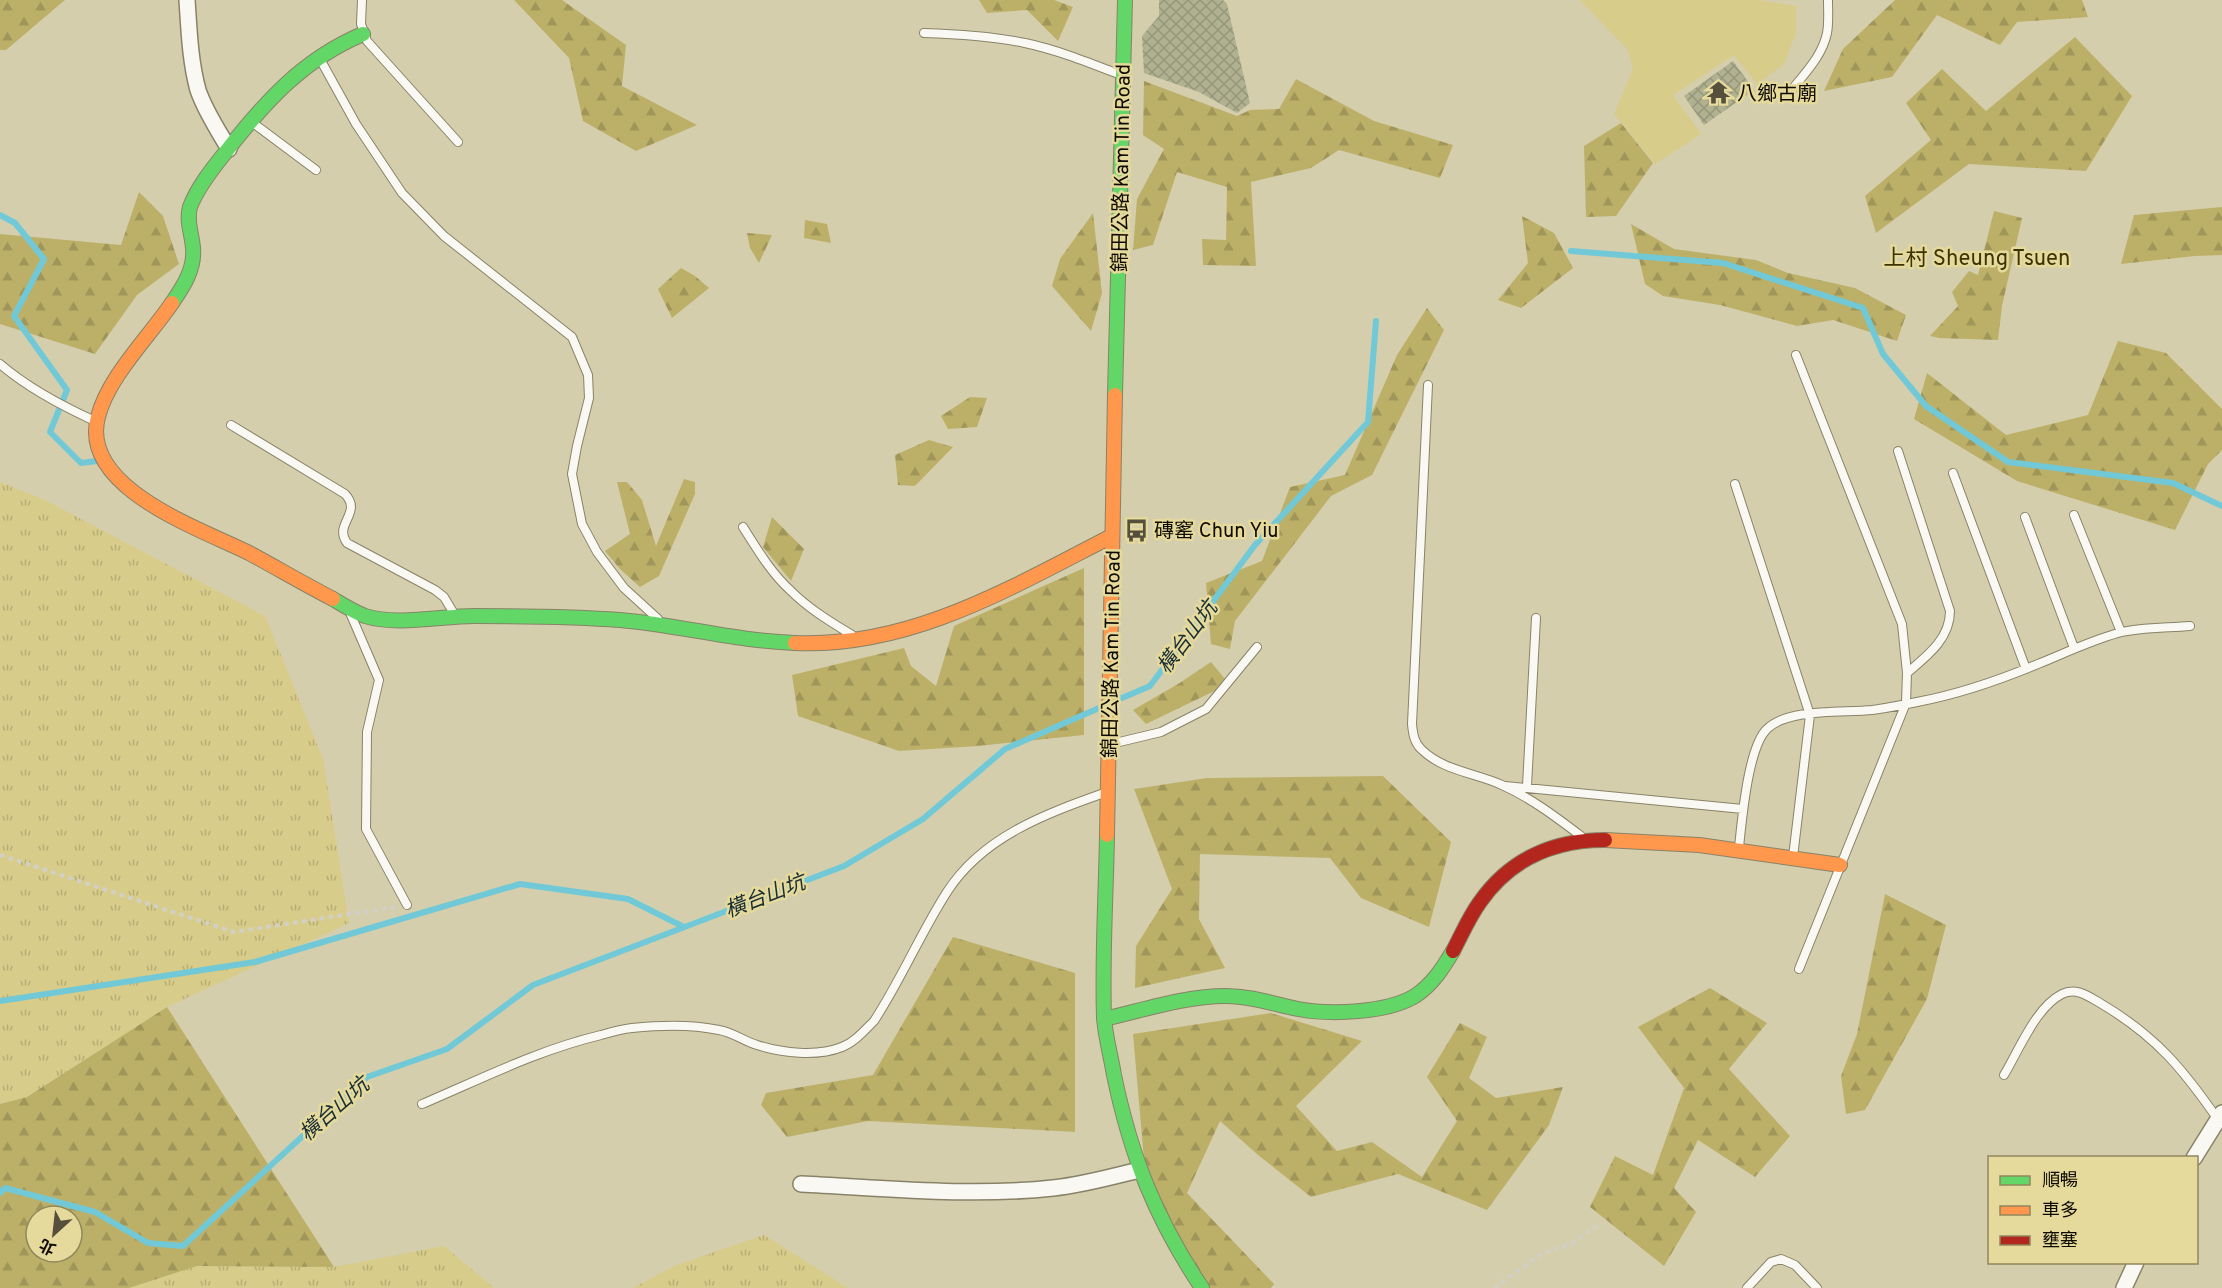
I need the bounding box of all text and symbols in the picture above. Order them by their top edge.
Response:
street label: 錦田公路 Kam Tin Road [1108,64,1138,272]
temple icon: 八鄉古廟 [1706,80,1732,106]
place label: 八鄉古廟 [1737,82,1817,108]
district label: 上村 Sheung Tsuen [1884,246,2070,273]
bus stop icon: 磚窰 Chun Yiu [1123,517,1149,543]
place label: 磚窰 Chun Yiu [1154,519,1279,545]
street label: 錦田公路 Kam Tin Road [1098,550,1128,758]
water label: 橫台山坑 [1152,594,1226,680]
water label: 橫台山坑 [721,869,812,925]
water label: 橫台山坑 [294,1070,378,1148]
legend [1988,1156,2198,1264]
text: 順暢 [2042,1170,2078,1193]
text: 車多 [2042,1200,2078,1223]
north arrow [24,1204,84,1264]
text: 壅塞 [2042,1230,2078,1253]
text: 北 [36,1233,60,1258]

